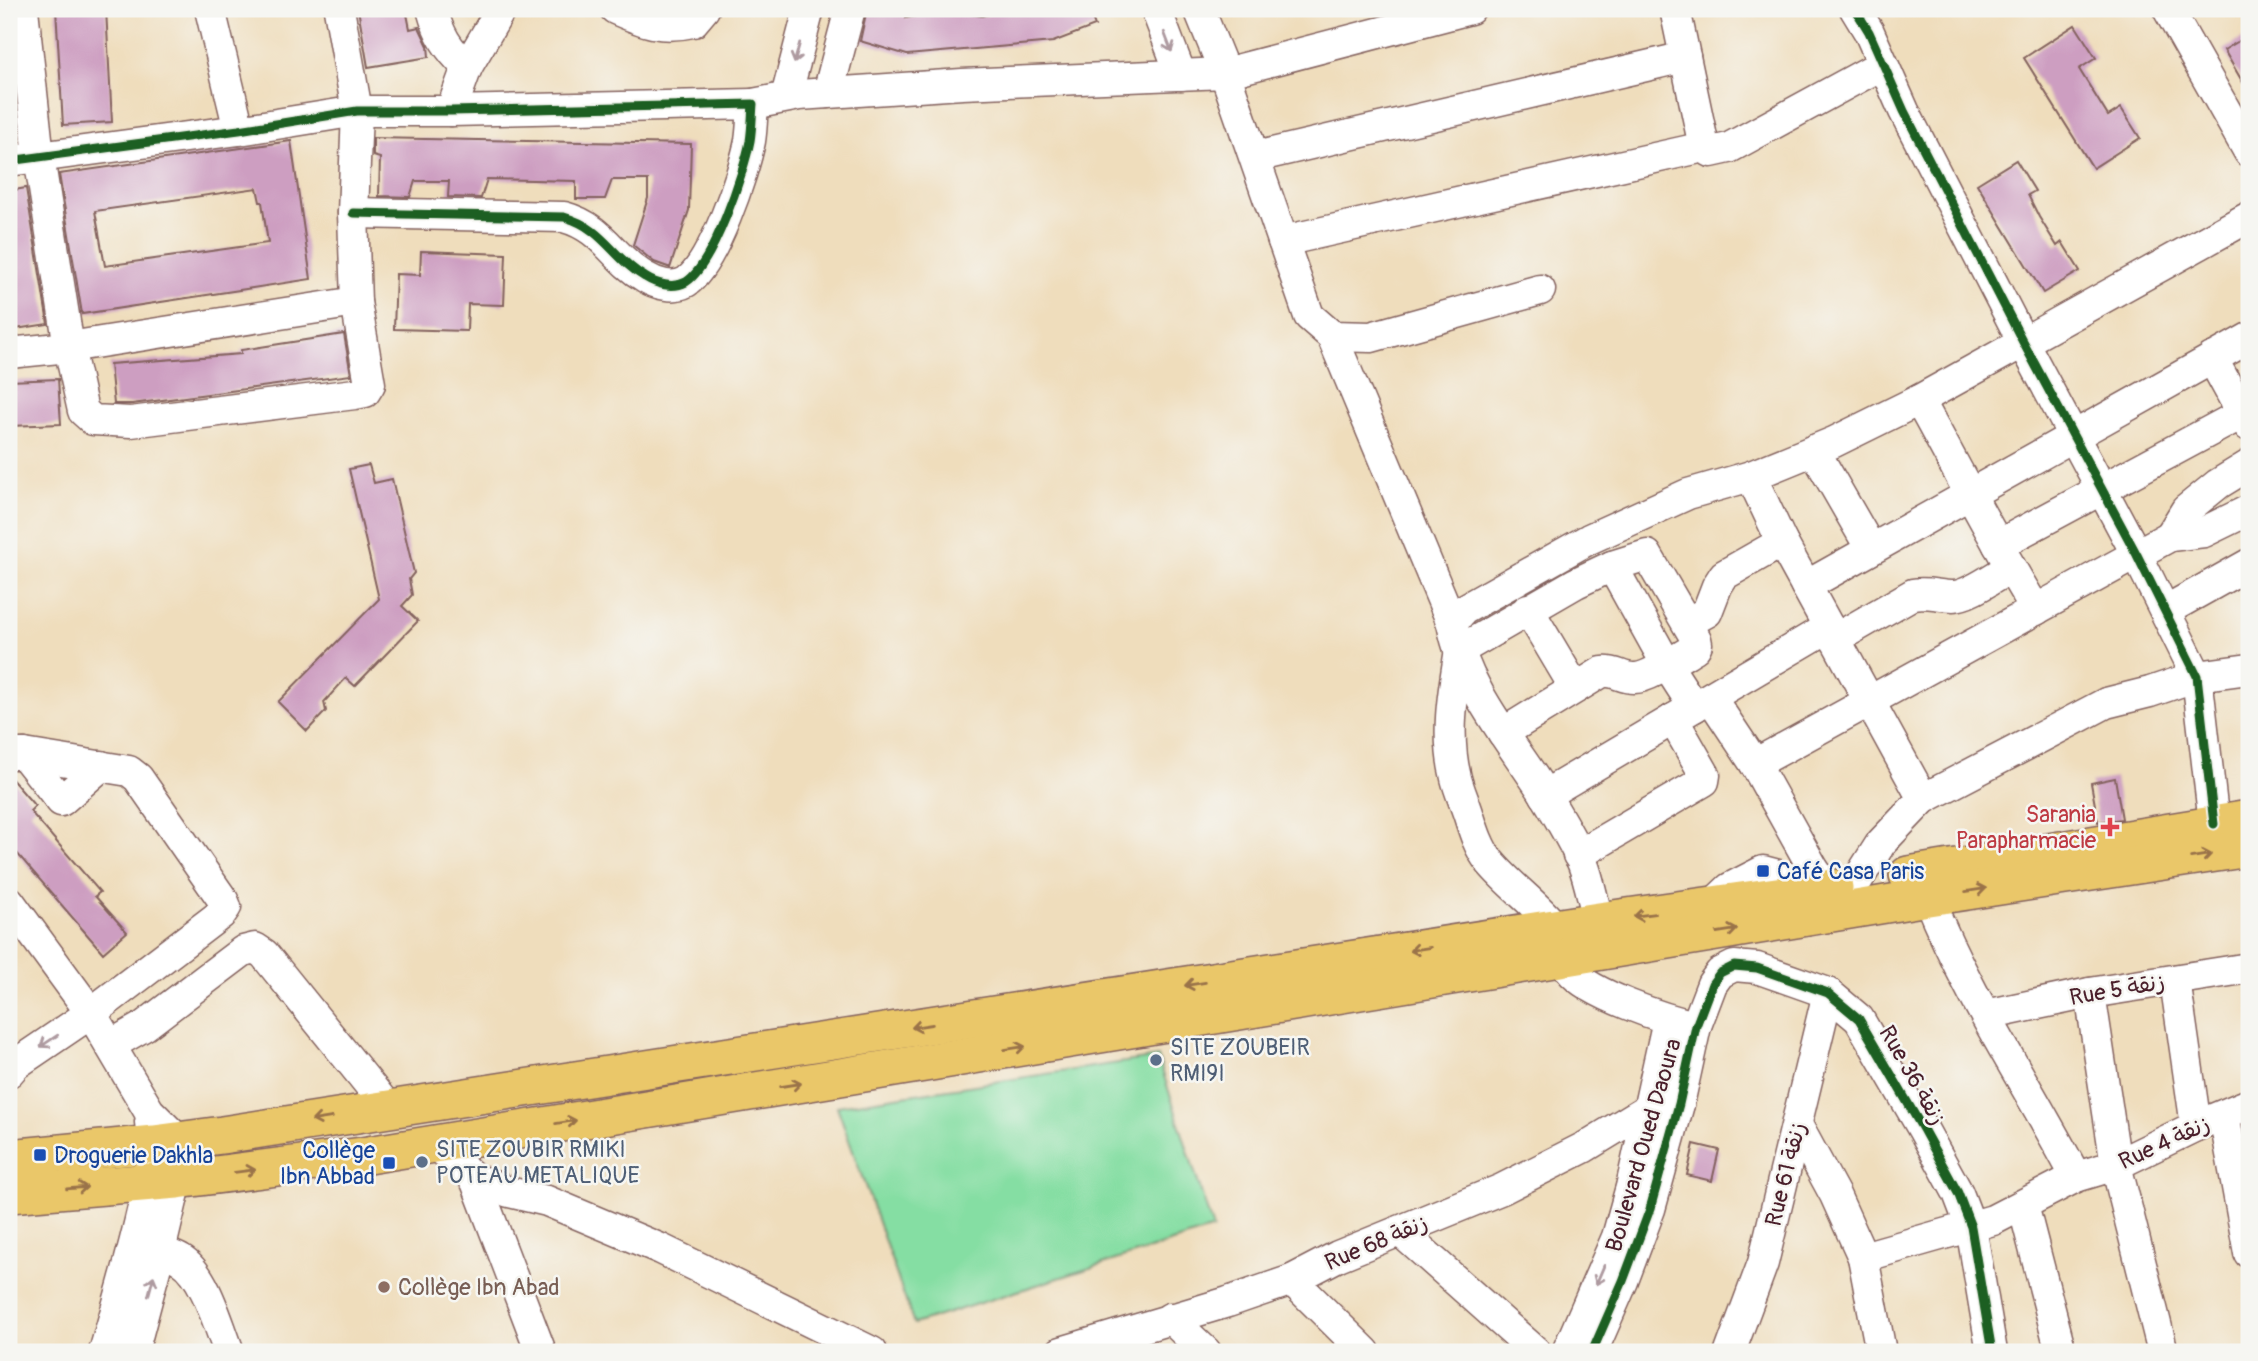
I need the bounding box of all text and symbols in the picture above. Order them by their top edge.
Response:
one-way arrow [1163,30,1176,52]
one-way arrow [789,42,802,64]
place label: Sarania Parapharmacie [1956,800,2097,855]
marker: Sarania Parapharmacie [2102,819,2118,835]
one-way arrow [2189,849,2212,862]
place label: Café Casa Paris [1777,857,1924,886]
marker: Café Casa Paris [1755,863,1771,879]
one-way arrow [1964,883,1987,896]
one-way arrow [1634,909,1656,922]
one-way arrow [1716,924,1738,937]
one-way arrow [1409,943,1431,956]
street label: Rue 5 زنقة [2067,967,2167,1012]
one-way arrow [1184,978,1207,991]
one-way arrow [911,1020,933,1033]
street label: Rue 36 زنقة [1872,1020,1953,1130]
place label: SITE ZOUBEIR RMI9I [1170,1033,1310,1088]
one-way arrow [40,1034,59,1049]
street label: Boulevard Oued Daoura [1599,1035,1688,1255]
one-way arrow [1003,1041,1026,1054]
marker: SITE ZOUBEIR RMI9I [1148,1052,1164,1068]
one-way arrow [779,1078,802,1091]
street label: Rue 4 زنقة [2114,1109,2214,1176]
one-way arrow [311,1113,333,1126]
one-way arrow [554,1115,577,1128]
street label: Rue 61 زنقة [1759,1119,1812,1229]
place label: SITE ZOUBIR RMIKI POTEAU METALIQUE [436,1135,639,1190]
place label: Collège Ibn Abbad [280,1136,376,1191]
place label: Droguerie Dakhla [54,1141,213,1170]
marker: Droguerie Dakhla [32,1147,48,1163]
marker: SITE ZOUBIR RMIKI POTEAU METALIQUE [414,1154,430,1170]
marker: Collège Ibn Abbad [381,1155,397,1171]
one-way arrow [233,1165,256,1178]
one-way arrow [65,1181,88,1194]
street label: Rue 68 زنقة [1320,1208,1432,1277]
one-way arrow [1593,1263,1606,1285]
place label: Collège Ibn Abad [398,1273,560,1302]
one-way arrow [145,1276,158,1298]
marker: Collège Ibn Abad [376,1279,392,1295]

